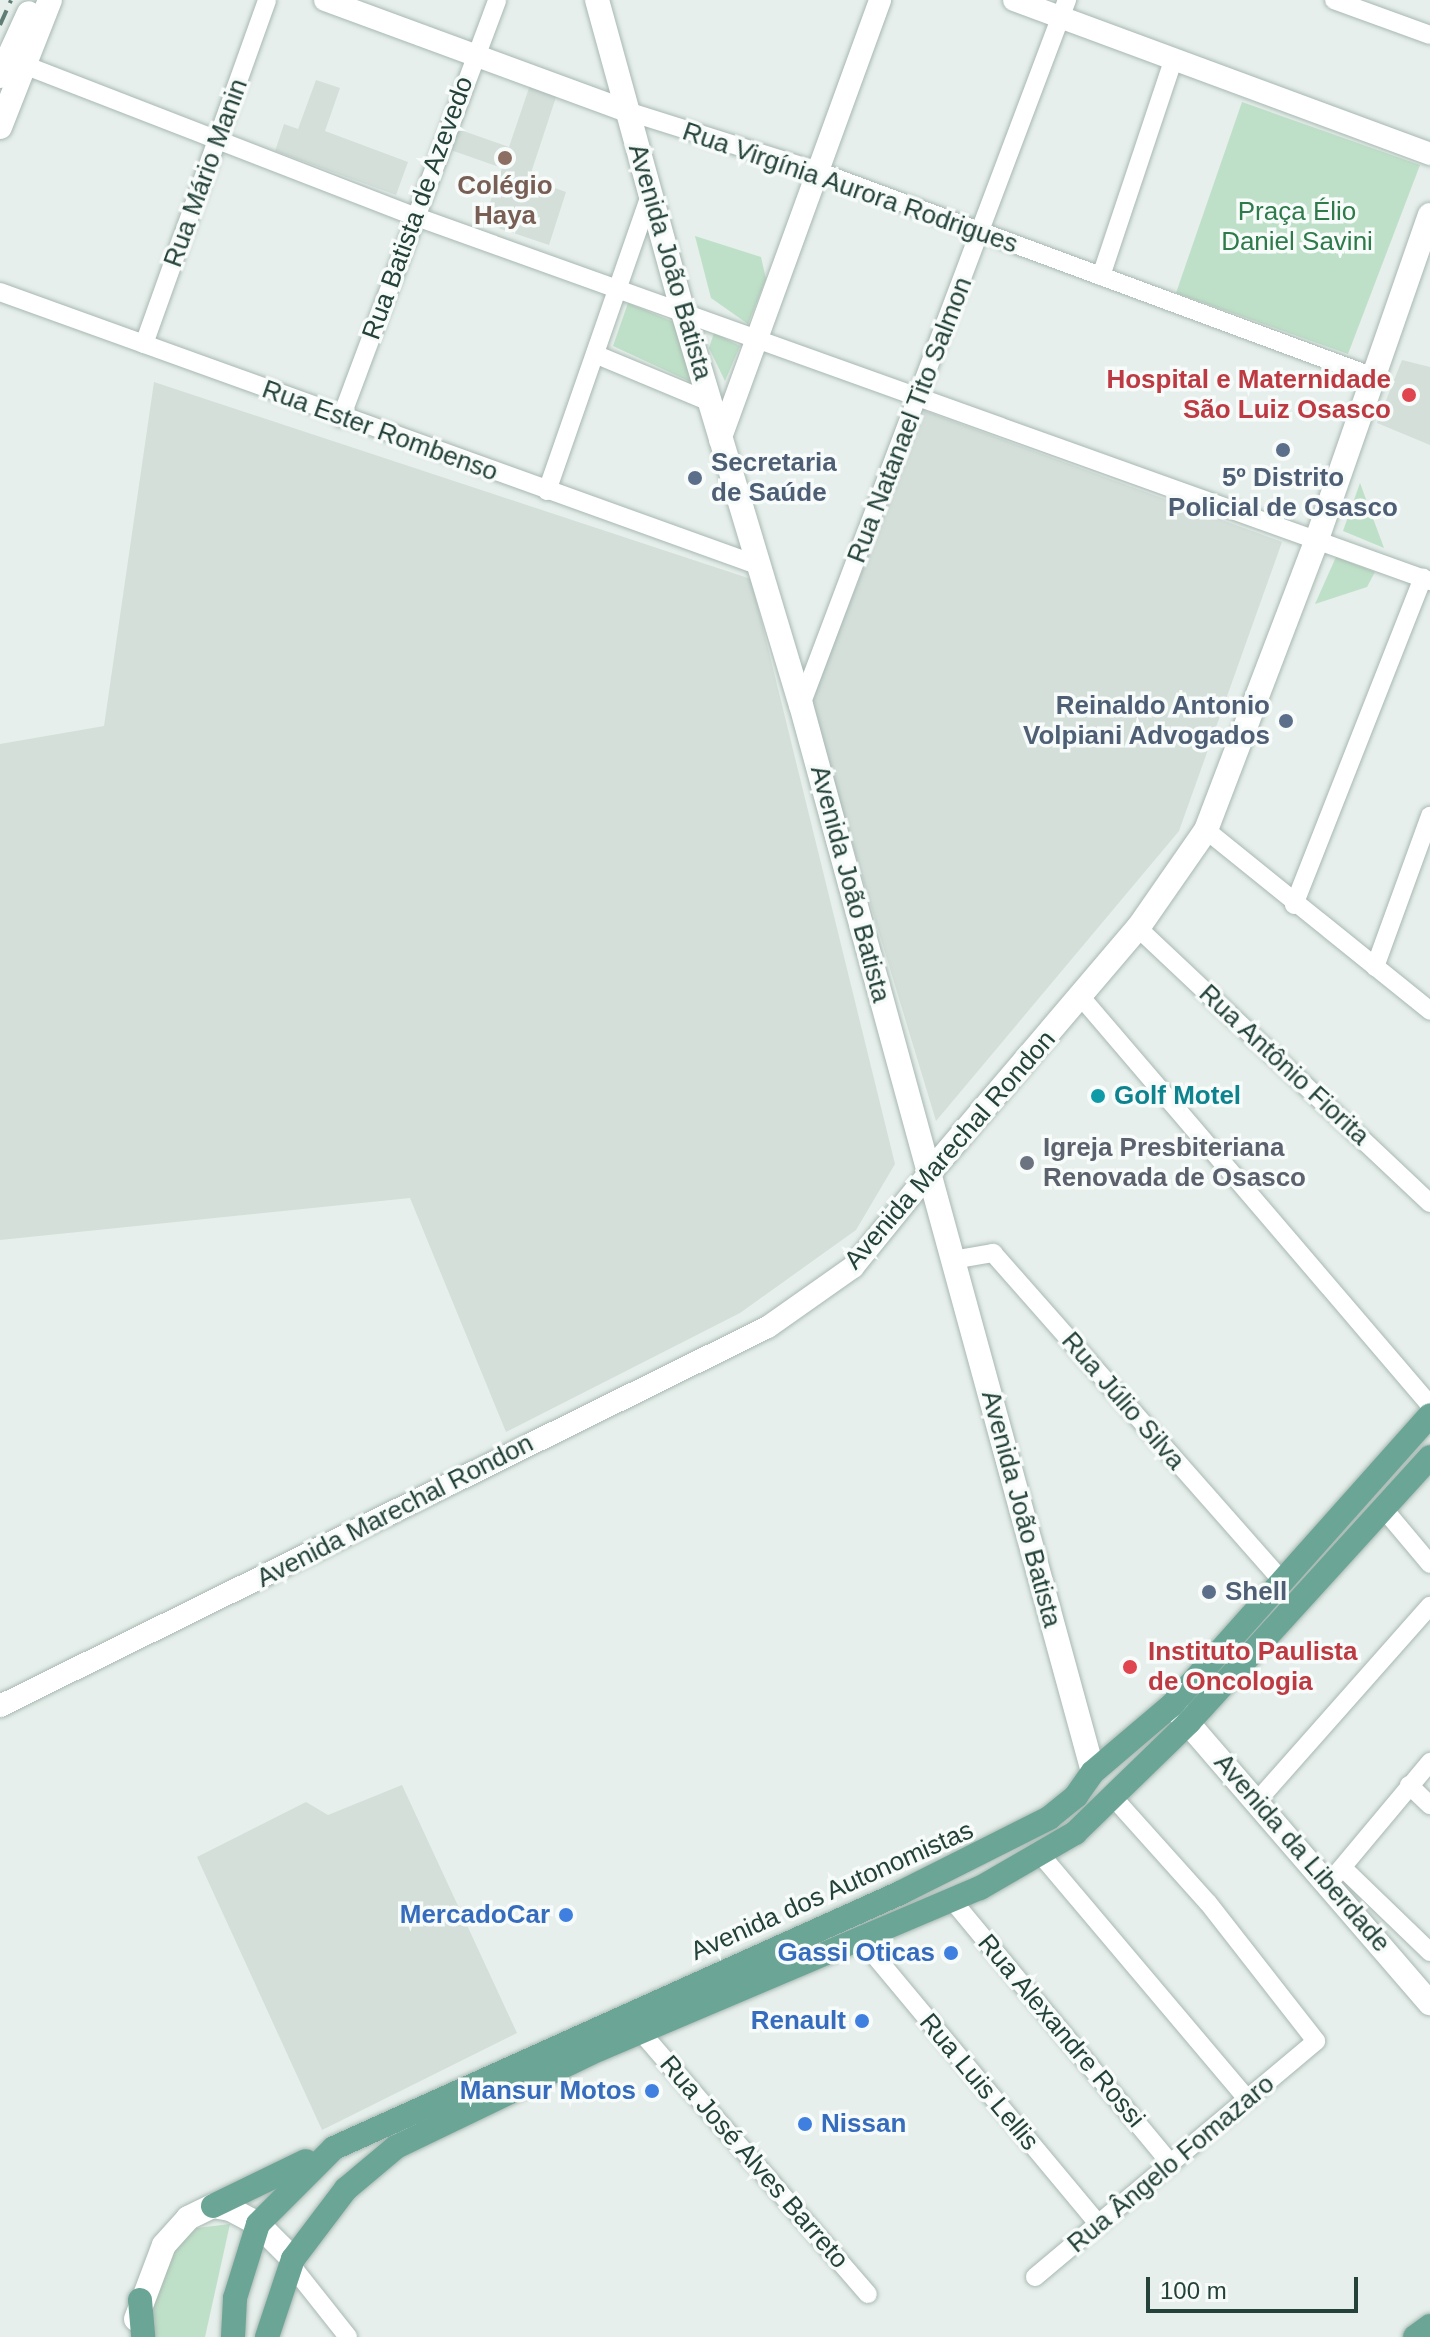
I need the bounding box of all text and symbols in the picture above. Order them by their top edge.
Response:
street label: Rua Batista de Azevedo [356,72,480,344]
street label: Rua Mário Manin [157,75,255,271]
street label: Rua Virgínia Aurora Rodrigues [678,116,1022,260]
street label: Avenida João Batista [621,141,719,383]
marker: Colégio Haya [496,149,514,167]
place label: Colégio Haya [457,170,553,232]
park label: Praça Élio Daniel Savini [1221,196,1373,258]
street label: Rua Natanael Tito Salmon [841,273,979,567]
place label: Hospital e Maternidade São Luiz Osasco [1106,364,1391,426]
street label: Rua Ester Rombenso [258,374,502,488]
marker: Hospital e Maternidade São Luiz Osasco [1398,384,1420,406]
marker: 5º Distrito Policial de Osasco [1274,441,1292,459]
place label: Secretaria de Saúde [711,447,837,508]
place label: 5º Distrito Policial de Osasco [1168,462,1398,524]
marker: Secretaria de Saúde [686,469,704,487]
place label: Reinaldo Antonio Volpiani Advogados [1022,690,1270,752]
marker: Reinaldo Antonio Volpiani Advogados [1277,712,1295,730]
street label: Avenida João Batista [803,762,897,1006]
street label: Rua Antônio Fiorita [1192,978,1376,1152]
street label: Avenida Marechal Rondon [838,1024,1062,1276]
place label: Golf Motel [1114,1080,1241,1112]
marker: Golf Motel [1089,1087,1107,1105]
place label: Igreja Presbiteriana Renovada de Osasco [1043,1132,1306,1194]
marker: Igreja Presbiteriana Renovada de Osasco [1018,1154,1036,1172]
street label: Rua Júlio Silva [1055,1326,1191,1476]
street label: Avenida João Batista [974,1387,1068,1631]
street label: Avenida Marechal Rondon [252,1428,538,1594]
place label: Shell [1225,1576,1287,1608]
marker: Shell [1200,1583,1218,1601]
place label: Instituto Paulista de Oncologia [1148,1636,1357,1698]
marker: Instituto Paulista de Oncologia [1119,1656,1141,1678]
street label: Avenida da Liberdade [1207,1747,1397,1959]
street label: Avenida dos Autonomistas [685,1814,979,1968]
place label: MercadoCar [400,1899,550,1931]
marker: MercadoCar [557,1906,575,1924]
street label: Rua Alexandre Rossi [971,1927,1151,2135]
place label: Gassi Oticas [777,1937,935,1969]
marker: Gassi Oticas [942,1944,960,1962]
place label: Renault [751,2005,846,2037]
street label: Rua Luis Lellis [913,2007,1045,2157]
marker: Renault [853,2012,871,2030]
street label: Rua José Alves Barreto [653,2049,855,2275]
street label: Rua Ângelo Fomazaro [1061,2068,1281,2260]
place label: Mansur Motos [460,2075,636,2107]
marker: Mansur Motos [643,2082,661,2100]
place label: Nissan [821,2108,906,2140]
marker: Nissan [796,2115,814,2133]
scale bar [1150,2261,1362,2311]
text: 100 m [1160,2277,1227,2304]

